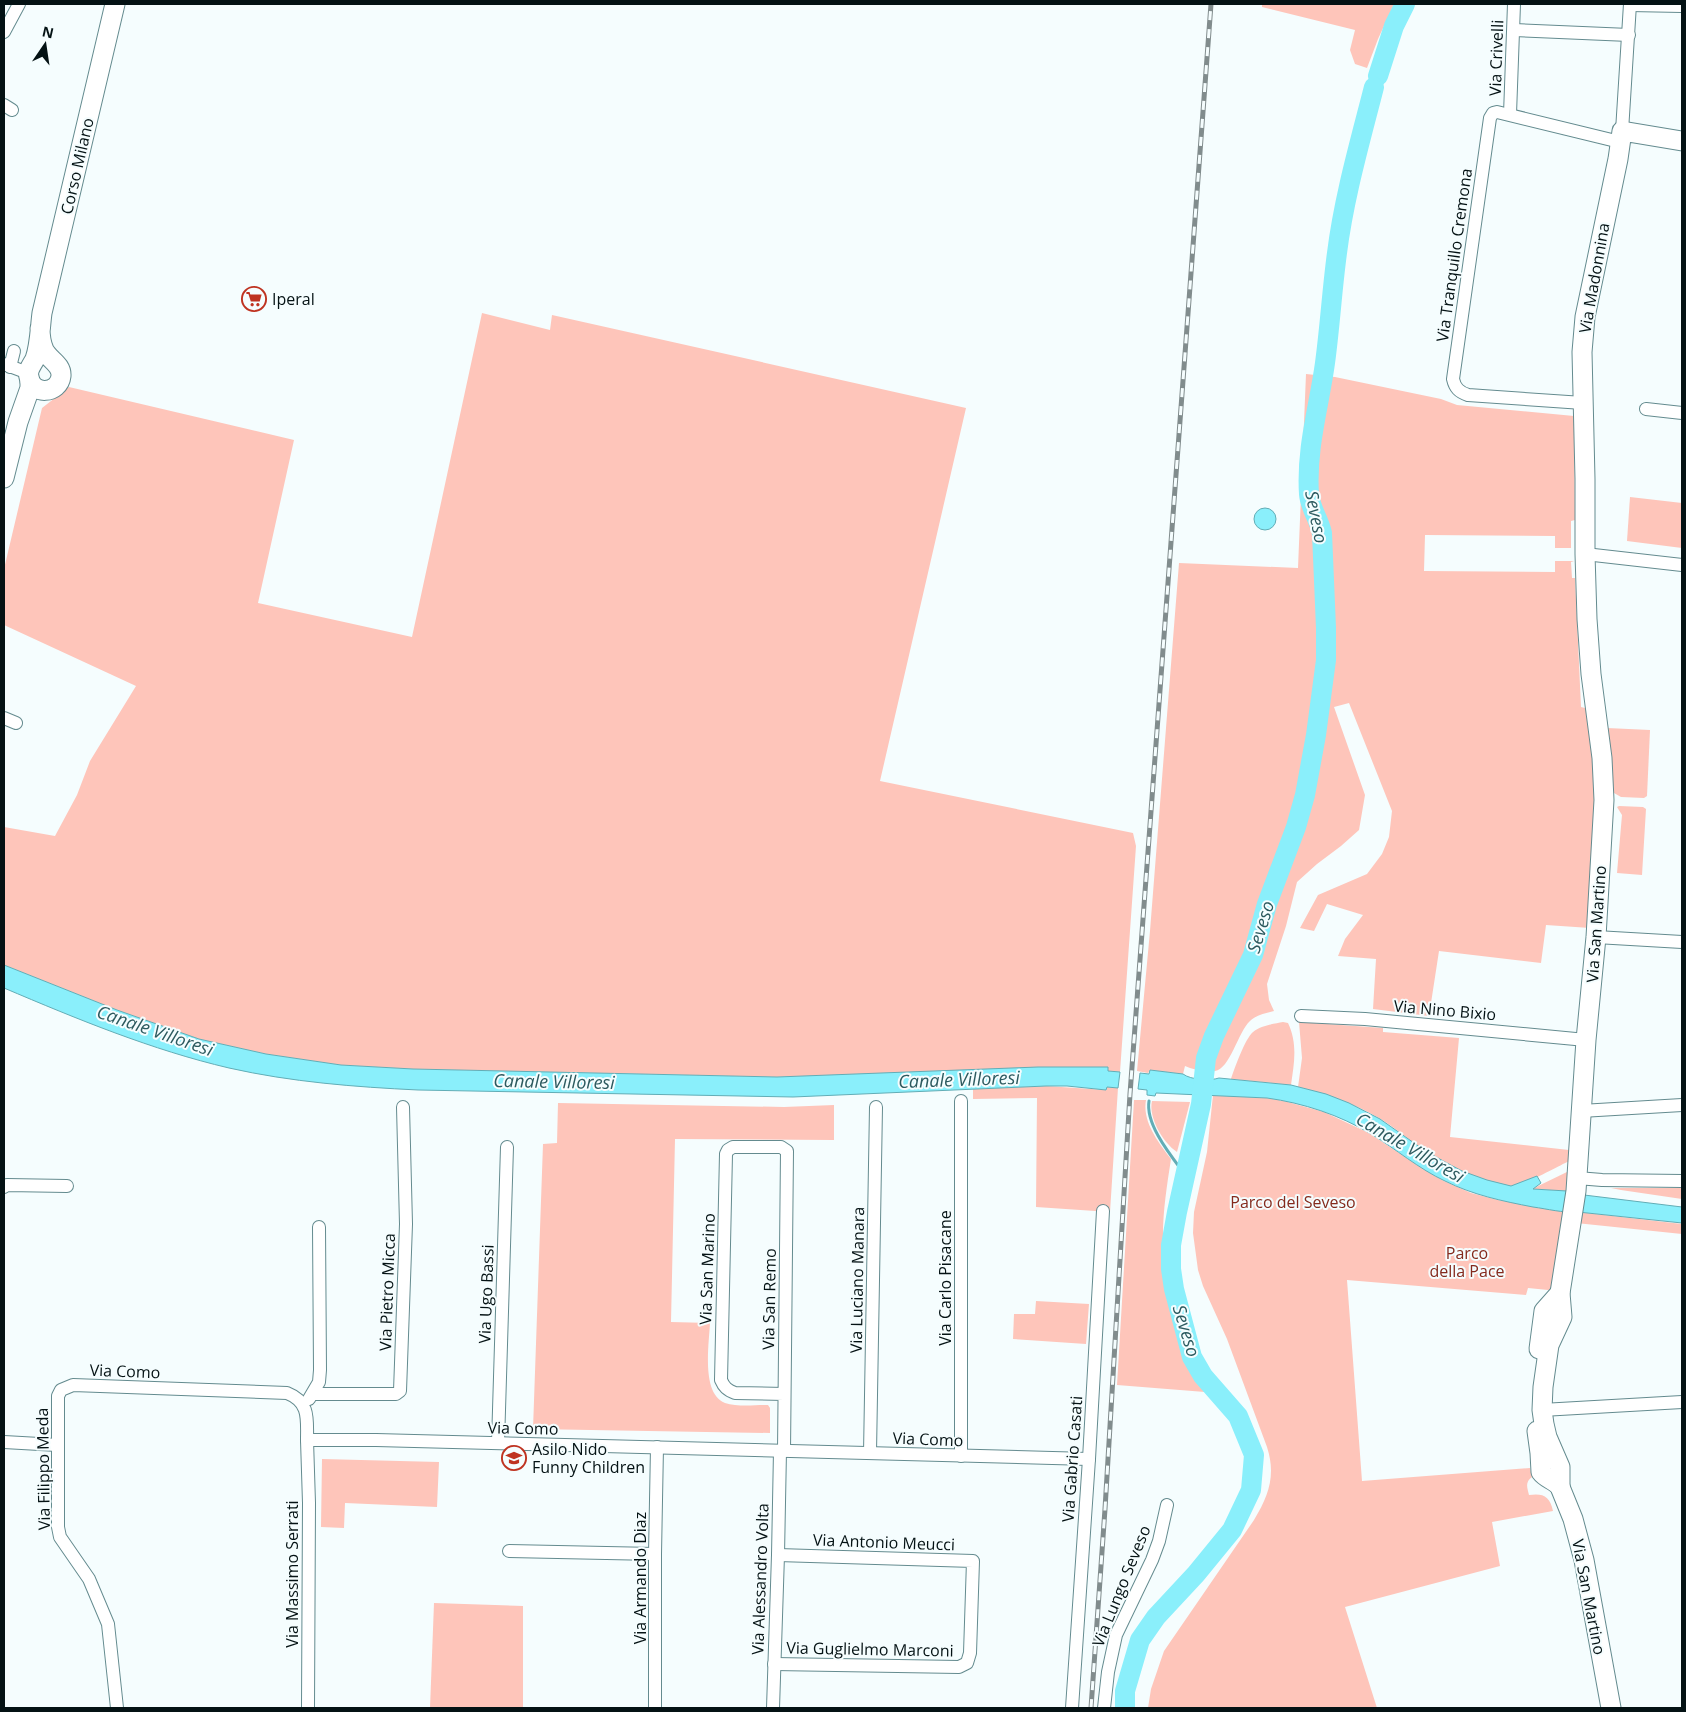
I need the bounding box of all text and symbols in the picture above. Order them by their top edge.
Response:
street label: Via Crivelli [1484,19,1508,97]
north arrow [20,20,70,70]
text: N [40,21,56,42]
street label: Corso Milano [55,116,99,216]
street label: Via Tranquillo Cremona [1431,167,1477,343]
street label: Via Madonnina [1573,221,1615,335]
supermarket icon: Iperal [241,286,267,312]
place label: Iperal [272,288,315,310]
water label: Seveso [1300,488,1334,545]
street label: Via San Martino [1581,865,1611,983]
water label: Seveso [1241,898,1279,956]
street label: Via Nino Bixio [1393,995,1497,1025]
water label: Canale Villoresi [94,999,217,1061]
water label: Canale Villoresi [898,1065,1021,1093]
water label: Canale Villoresi [493,1068,615,1094]
water label: Canale Villoresi [1352,1106,1470,1188]
park label: Parco del Seveso [1230,1191,1356,1213]
street label: Via Luciano Manara [845,1207,869,1353]
street label: Via Carlo Pisacane [934,1210,956,1346]
street label: Via San Marino [694,1213,720,1325]
street label: Via Pietro Micca [374,1233,400,1351]
park label: Parco della Pace [1429,1242,1505,1282]
street label: Via Ugo Bassi [473,1244,499,1344]
street label: Via San Remo [757,1248,781,1350]
water label: Seveso [1168,1302,1206,1360]
street label: Via Como [89,1359,161,1383]
street label: Via Gabrio Casati [1057,1395,1087,1523]
street label: Via Filippo Meda [31,1408,55,1530]
street label: Via Como [487,1416,559,1440]
street label: Via Como [892,1427,964,1451]
place label: Asilo Nido Funny Children [532,1438,645,1478]
school or university icon: Asilo Nido Funny Children [501,1445,527,1471]
street label: Via Massimo Serrati [281,1500,303,1648]
street label: Via Alessandro Volta [746,1503,774,1655]
street label: Via Armando Diaz [629,1512,651,1644]
street label: Via Lungo Seveso [1087,1522,1155,1650]
street label: Via Antonio Meucci [813,1529,955,1555]
street label: Via San Martino [1567,1537,1611,1657]
street label: Via Guglielmo Marconi [786,1637,954,1661]

